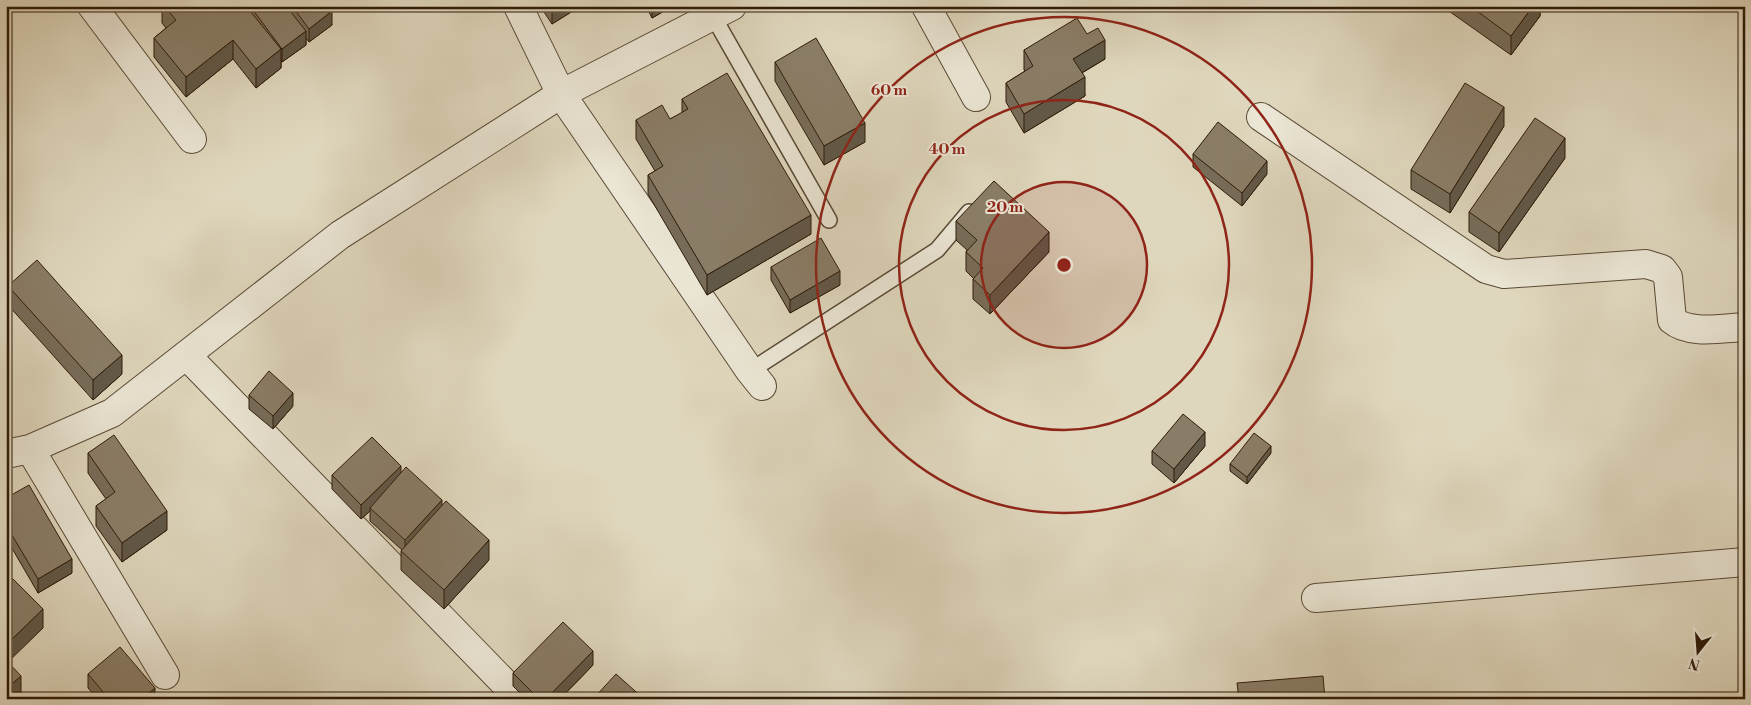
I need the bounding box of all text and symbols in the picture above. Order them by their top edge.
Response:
text: 60 m [871,81,908,100]
text: 40 m [928,140,966,159]
text: 20 m [987,198,1024,217]
centre of rings [1055,256,1073,274]
north arrow [1674,628,1724,678]
text: N [1687,653,1702,674]

